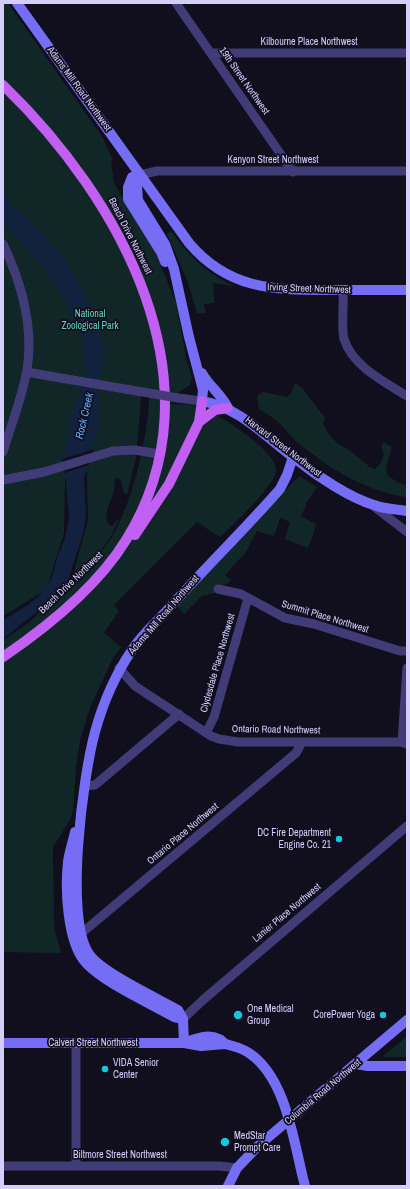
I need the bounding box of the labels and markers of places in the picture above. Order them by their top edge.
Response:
place label: DC Fire Department Engine Co. 21 [257,827,331,850]
marker: DC Fire Department Engine Co. 21 [334,834,344,844]
place label: One Medical Group [247,1003,293,1026]
marker: One Medical Group [232,1009,244,1021]
place label: CorePower Yoga [313,1009,375,1021]
marker: CorePower Yoga [378,1010,388,1020]
place label: VIDA Senior Center [113,1057,159,1080]
marker: VIDA Senior Center [100,1064,110,1074]
place label: MedStar Prompt Care [234,1130,280,1154]
marker: MedStar Prompt Care [219,1136,231,1148]

